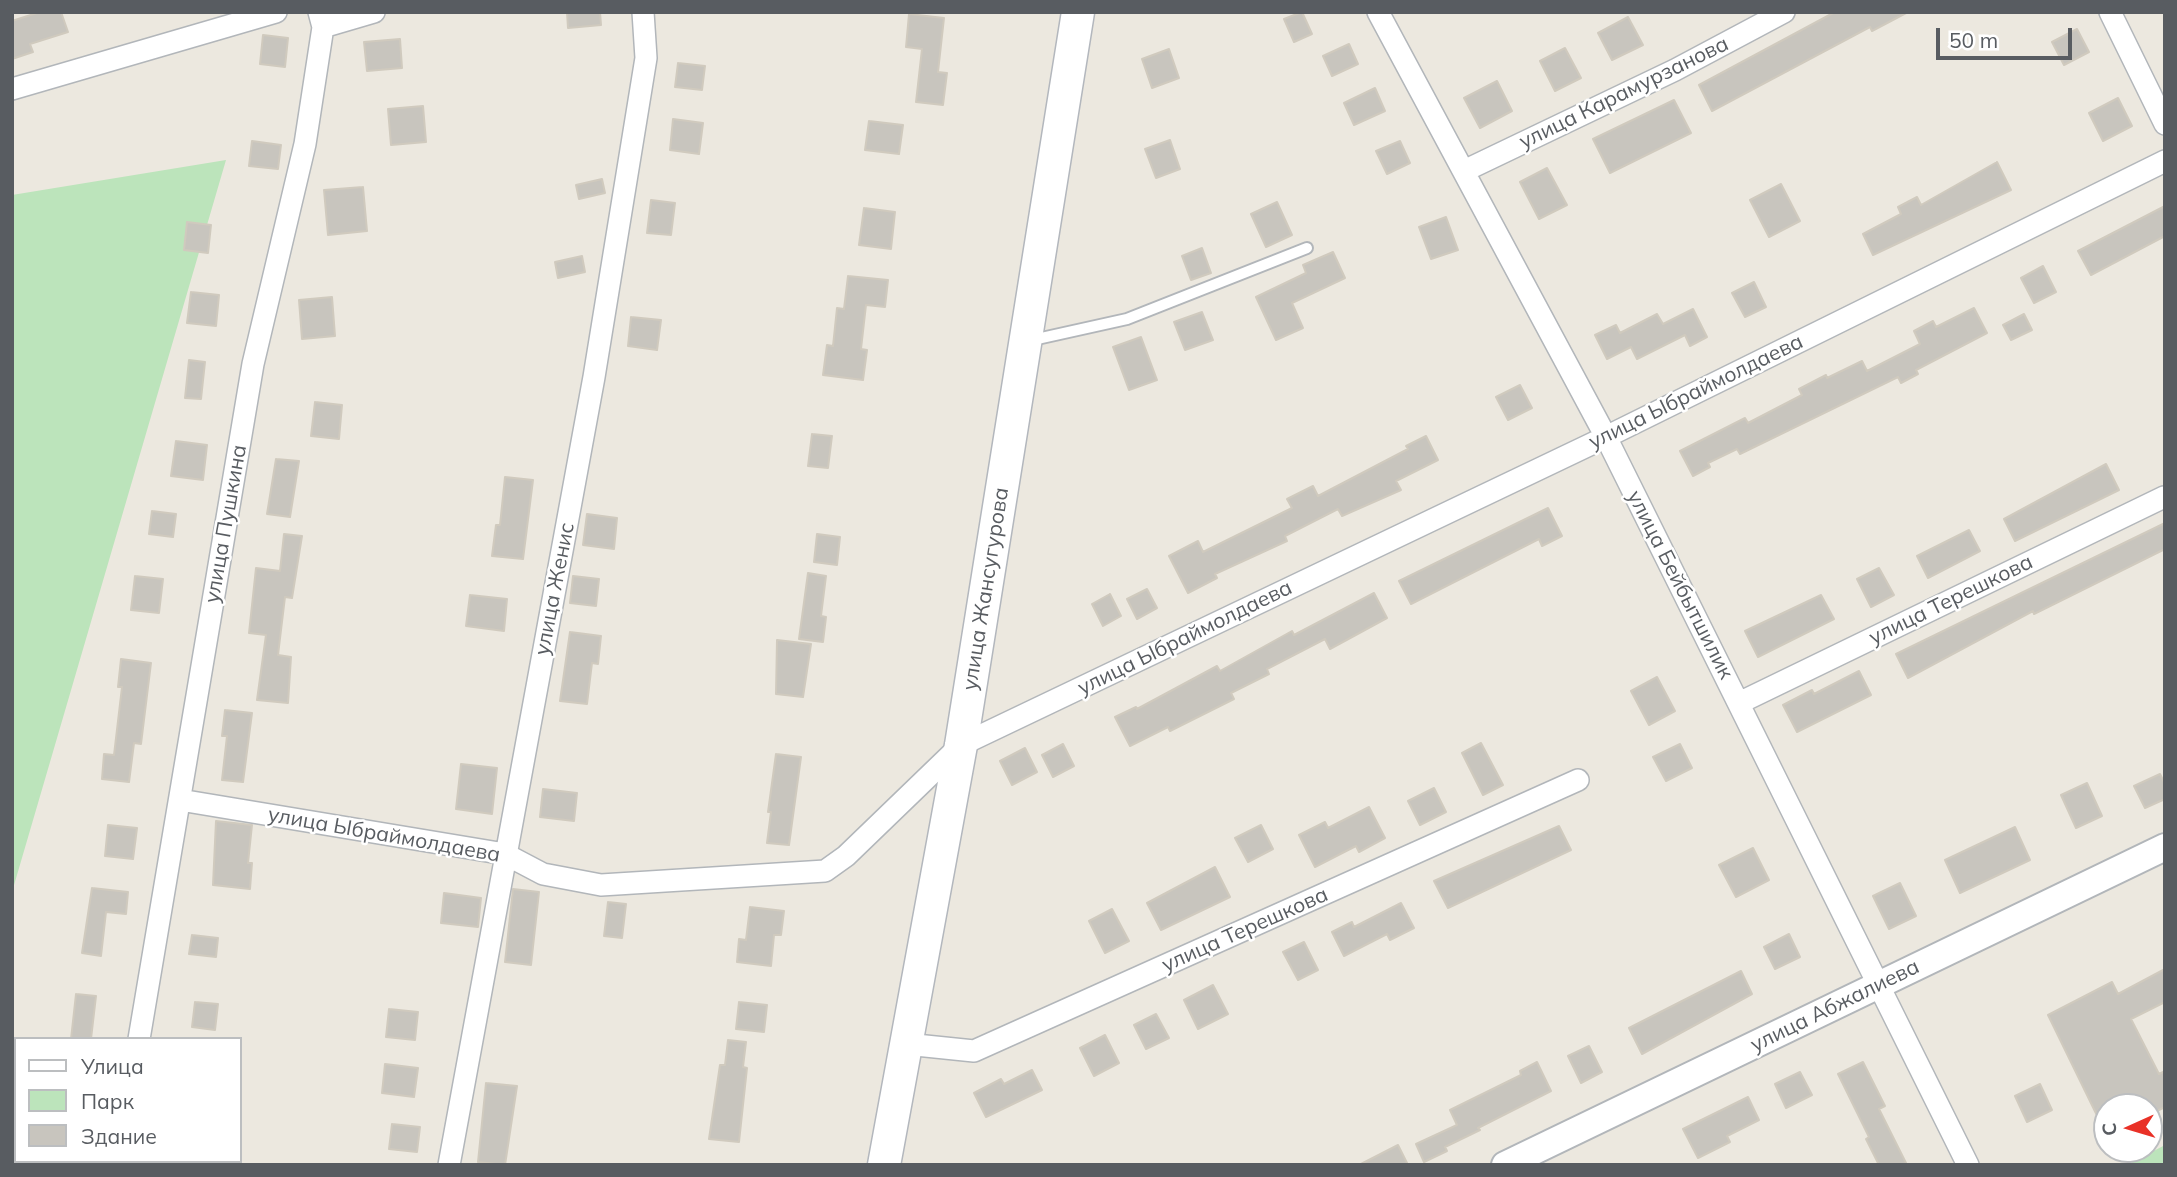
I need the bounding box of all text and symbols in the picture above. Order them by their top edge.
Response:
scale bar [1939,14,2076,58]
text: 50 m [1949,27,1998,53]
street label: улица Карамурзанова [1515,31,1733,155]
street label: улица Ыбраймолдаева [1585,329,1807,455]
street label: улица Пушкина [200,443,252,605]
street label: улица Жансугурова [958,486,1014,692]
street label: улица Бейбытшилик [1622,487,1738,683]
street label: улица Женис [530,520,580,658]
street label: улица Терешкова [1865,549,2037,651]
street label: улица Ыбраймолдаева [1074,575,1296,701]
street label: улица Ыбраймолдаева [266,802,502,868]
street label: улица Терешкова [1158,882,1332,978]
street label: улица Абжалиева [1746,954,1924,1058]
legend [14,1037,242,1163]
text: Улица [81,1053,144,1079]
text: Парк [81,1088,134,1114]
north arrow [2093,1093,2163,1163]
text: С [2097,1122,2121,1137]
text: Здание [81,1123,157,1149]

